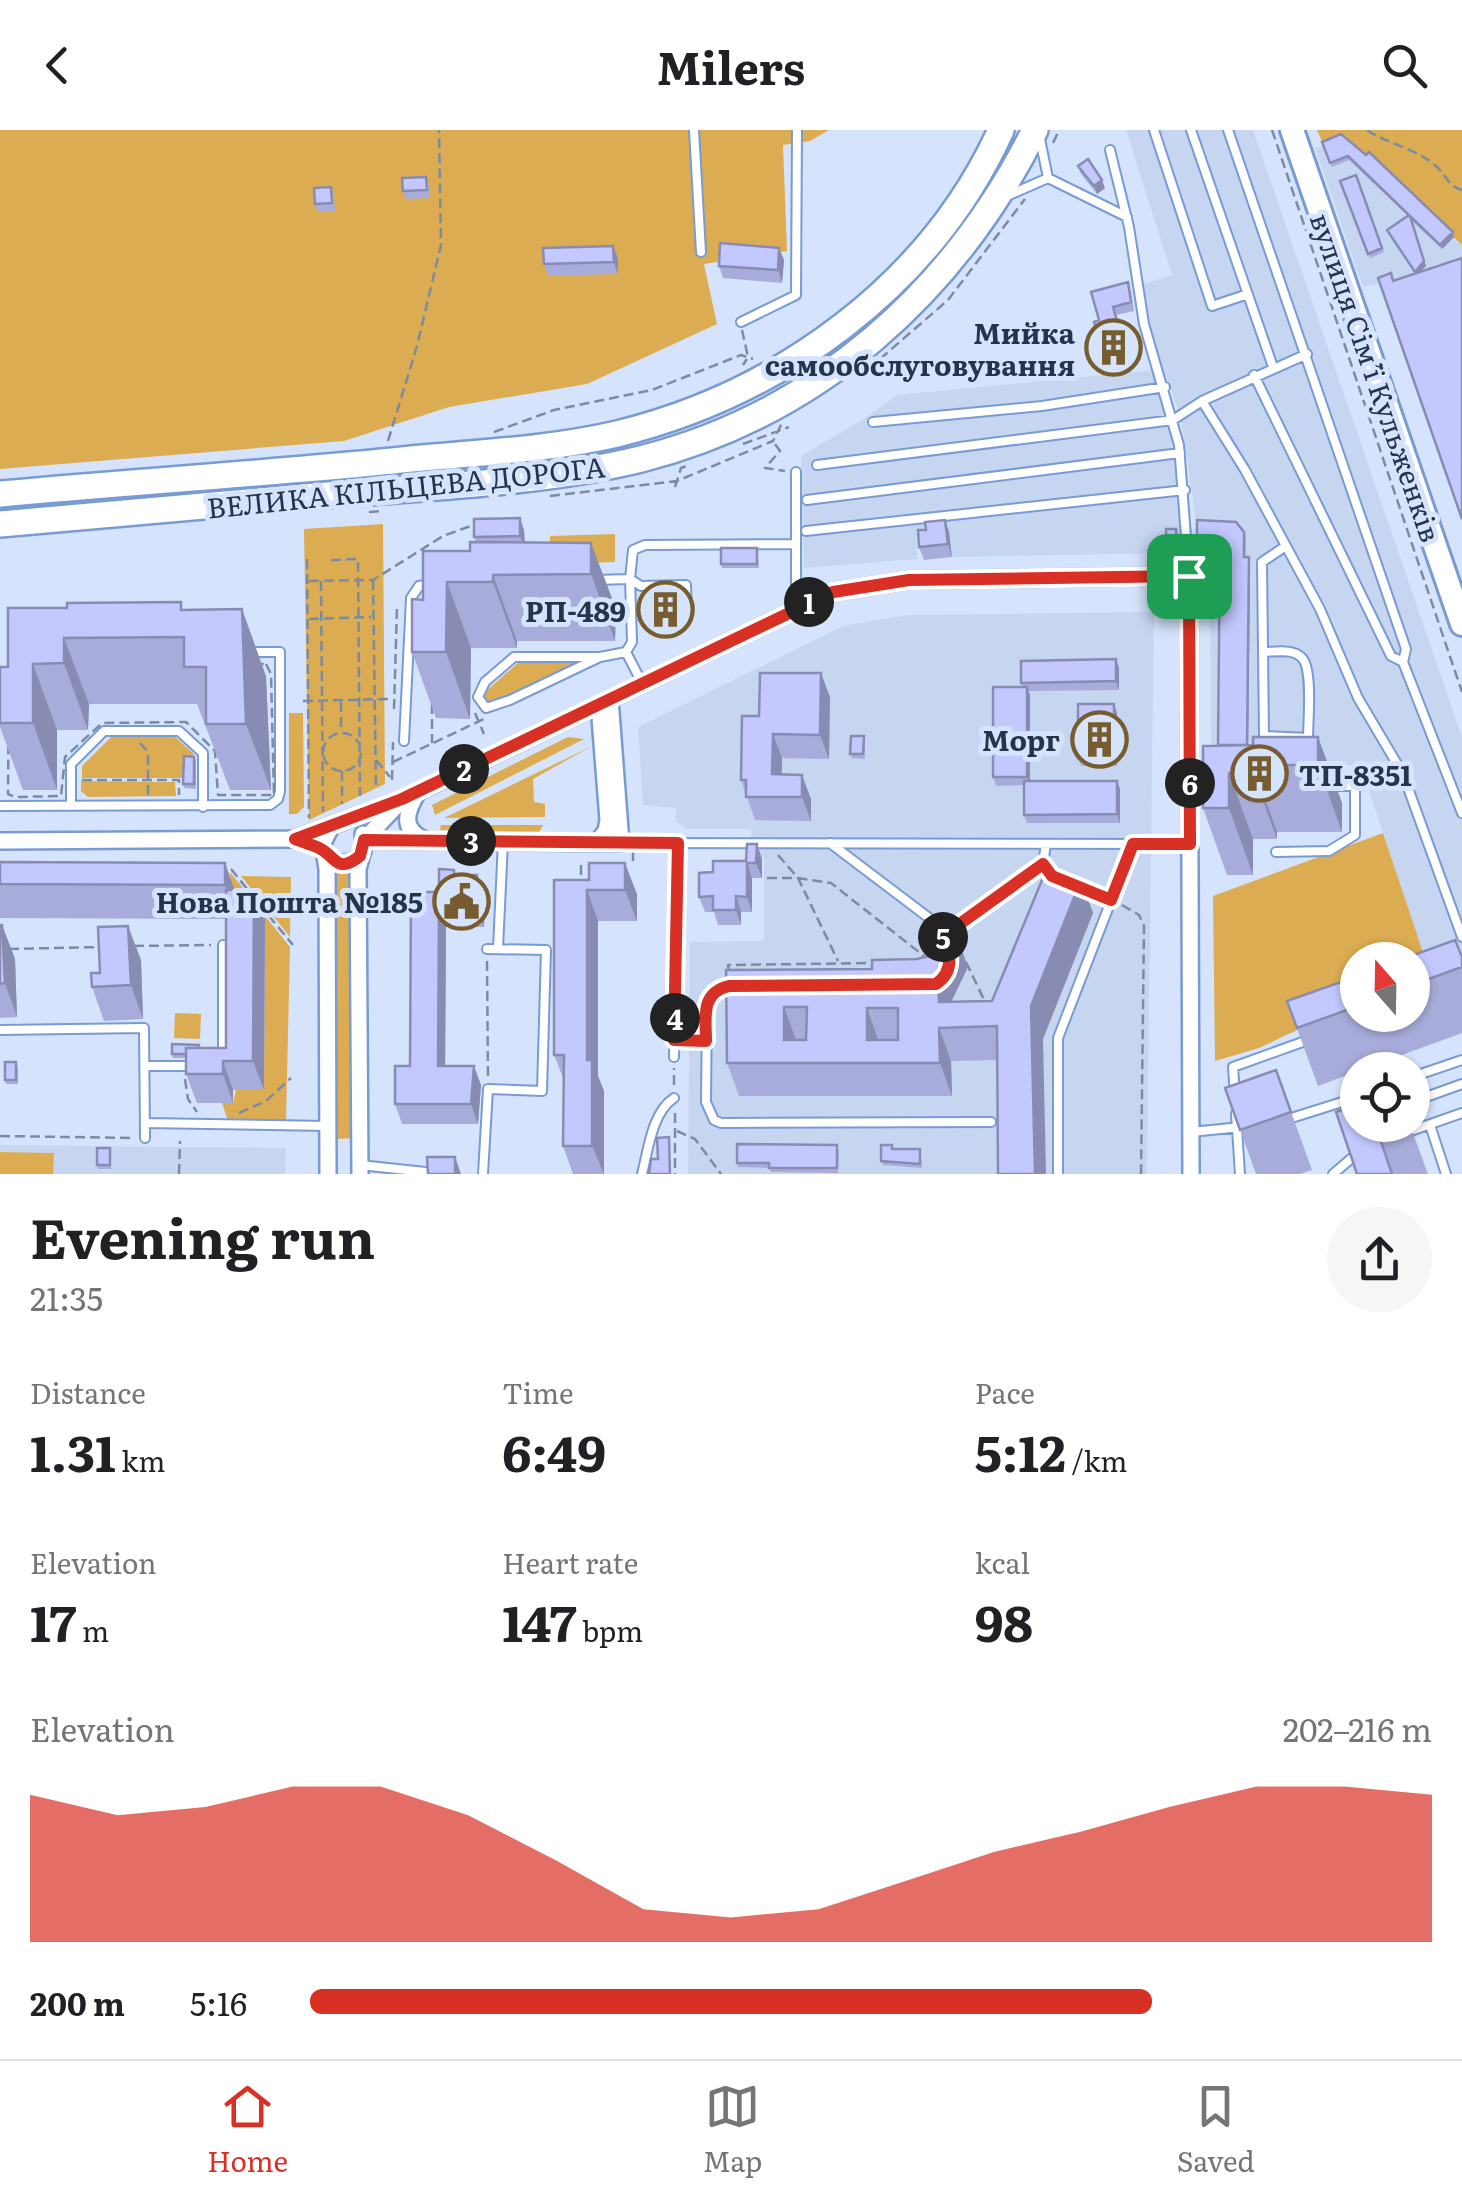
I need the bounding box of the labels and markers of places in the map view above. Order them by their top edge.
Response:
place label: Мийка самообслуговування [765,311,1076,385]
building icon: Мийка самообслуговування [1084,318,1144,378]
pin [1147,534,1232,619]
pin: 1 [784,577,834,627]
building icon: РП-489 [635,580,695,640]
place label: РП-489 [525,589,626,631]
building icon: Морг [1069,709,1129,769]
place label: Морг [982,718,1060,760]
pin: 2 [439,744,489,794]
building icon: ТП-8351 [1230,744,1290,804]
place label: ТП-8351 [1299,753,1412,795]
pin: 6 [1165,758,1215,808]
pin: 3 [446,816,496,866]
public building icon: Нова Пошта №185 [432,871,492,931]
place label: Нова Пошта №185 [156,880,423,922]
pin: 5 [918,912,968,962]
pin: 4 [650,993,700,1043]

